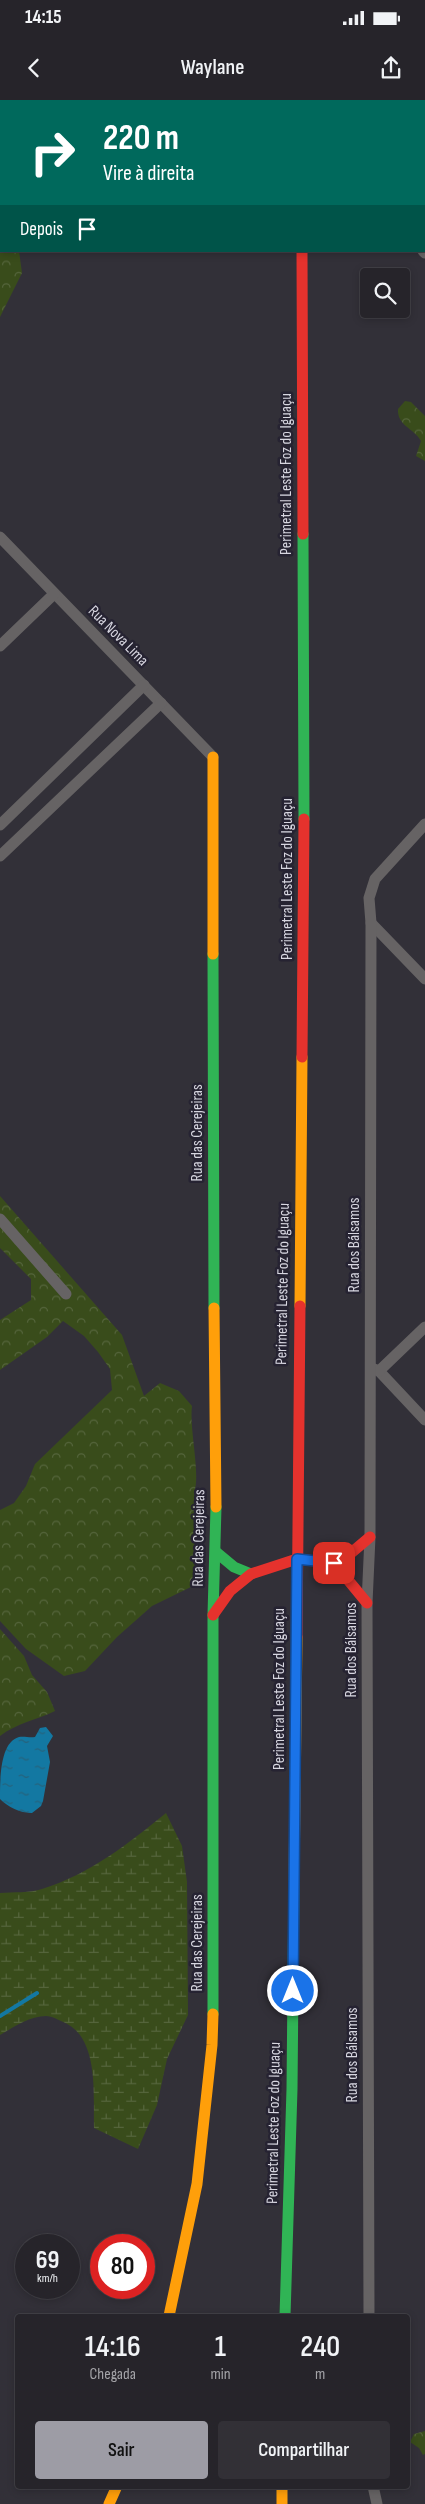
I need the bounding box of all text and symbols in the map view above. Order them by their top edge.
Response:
text: 14:15 [25,6,62,29]
icon: back [20,54,48,82]
text: Waylane [181,54,244,81]
icon: share [377,54,405,82]
text: 220 m [103,117,179,160]
icon: right [20,120,85,185]
text: Vire à direita [103,160,195,187]
icon: arrive [73,215,101,243]
text: Depois [20,218,63,241]
map controls [360,268,410,318]
button: search [360,268,410,318]
street label: Perimetral Leste Foz do Iguaçu [277,393,296,555]
street label: Rua Nova Lima [84,602,152,670]
street label: Perimetral Leste Foz do Iguaçu [278,798,297,960]
street label: Rua das Cerejeiras [188,1084,207,1182]
street label: Rua dos Bálsamos [345,1197,364,1293]
street label: Perimetral Leste Foz do Iguaçu [272,1203,294,1365]
street label: Rua das Cerejeiras [189,1489,209,1587]
pin [313,1542,355,1584]
icon: arrive [320,1549,348,1577]
street label: Rua dos Bálsamos [342,1602,361,1698]
street label: Perimetral Leste Foz do Iguaçu [270,1608,289,1770]
street label: Rua das Cerejeiras [188,1894,207,1992]
position arrow [266,1964,318,2016]
street label: Rua dos Bálsamos [343,2007,362,2103]
street label: Perimetral Leste Foz do Iguaçu [263,2042,285,2204]
speed limit sign: 80 [90,2234,155,2299]
text: 69 [36,2245,59,2276]
text: km/h [37,2271,58,2286]
text: 14:16 [85,2329,141,2365]
text: 1 [215,2329,226,2365]
text: 240 [300,2329,340,2365]
text: Chegada [90,2365,136,2384]
text: min [210,2365,231,2384]
text: m [315,2365,325,2384]
button: Sair [35,2421,208,2479]
button: Compartilhar [218,2421,390,2479]

